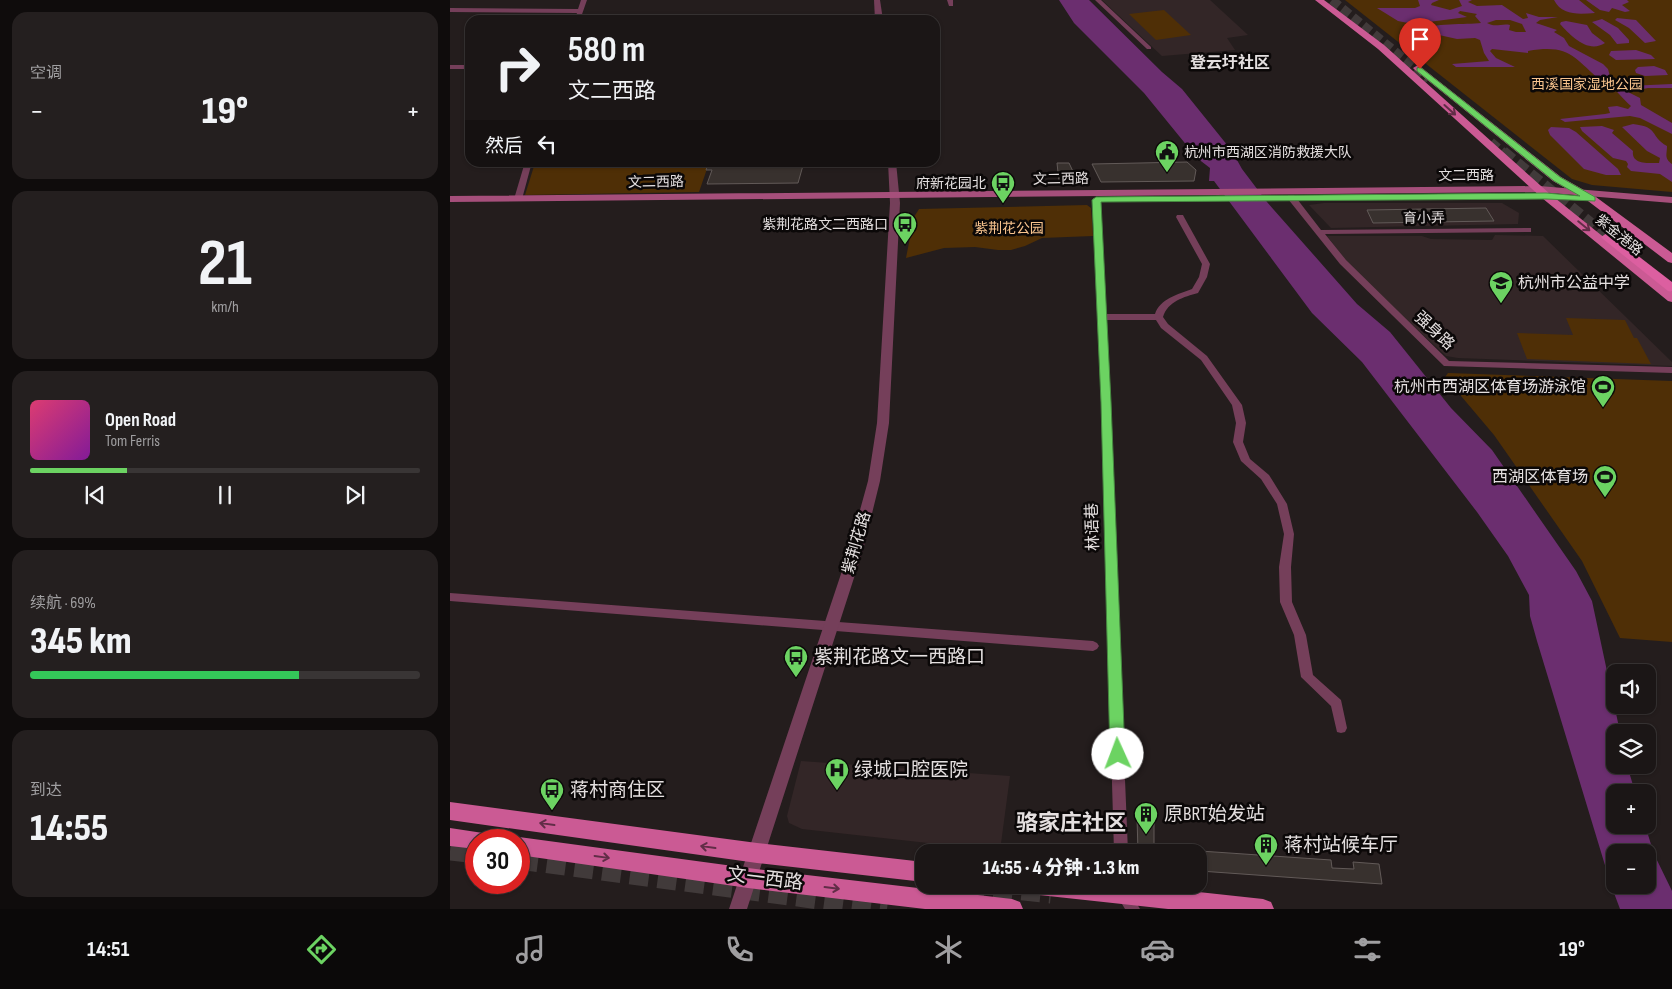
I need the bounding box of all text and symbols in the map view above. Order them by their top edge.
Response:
pin [1399,18,1441,69]
icon: arrive [1406,25,1434,53]
text: 580 m [568,29,645,72]
icon: right [485,35,550,100]
district label: 登云圩社区 [1190,53,1270,73]
text: 空调 [30,64,62,83]
park label: 西溪国家湿地公园 [1531,76,1643,93]
text: 文二西路 [568,78,656,105]
text: 19° [202,89,248,134]
text: − [30,95,44,128]
text: + [406,95,420,128]
one-way arrow [1444,104,1457,116]
icon: left [533,130,561,158]
text: 然后 [485,135,523,158]
public building icon: 杭州市西湖区消防救援大队 [1154,139,1180,173]
place label: 杭州市西湖区消防救援大队 [1184,144,1352,161]
street label: 文二西路 [1438,167,1494,184]
bus stop icon: 府新花园北 [990,170,1016,204]
street label: 文二西路 [1033,170,1089,188]
street label: 文二西路 [628,173,684,191]
place label: 府新花园北 [916,175,986,192]
street label: 育小弄 [1403,209,1445,227]
bus stop icon: 紫荆花路文二西路口 [892,211,918,245]
street label: 紫金港路 [1592,211,1646,259]
place label: 紫荆花路文二西路口 [762,216,888,233]
park label: 紫荆花公园 [974,220,1044,237]
one-way arrow [1577,221,1590,232]
text: 21 [198,226,252,304]
school or university icon: 杭州市公益中学 [1488,270,1514,304]
place label: 杭州市公益中学 [1518,274,1630,293]
text: km/h [211,298,239,317]
street label: 强身路 [1410,308,1458,354]
sports icon: 杭州市西湖区体育场游泳馆 [1590,374,1616,408]
place label: 杭州市西湖区体育场游泳馆 [1394,378,1586,397]
text: Open Road [105,409,176,432]
text: Tom Ferris [105,432,160,451]
sports icon: 西湖区体育场 [1592,464,1618,498]
place label: 西湖区体育场 [1492,468,1588,487]
icon: previous [81,481,109,509]
icon: pause [211,481,239,509]
icon: next [341,481,369,509]
street label: 林语巷 [1083,503,1103,551]
street label: 紫荆花路 [839,510,875,576]
text: 续航 · 69% [30,594,96,613]
text: 345 km [30,619,132,664]
bus stop icon: 紫荆花路文一西路口 [783,644,809,678]
place label: 紫荆花路文一西路口 [814,646,985,669]
map controls [1606,664,1656,894]
button: sound [1606,664,1656,714]
button: layers [1606,724,1656,774]
position arrow [1091,727,1143,779]
hospital icon: 绿城口腔医院 [824,757,850,791]
place label: 绿城口腔医院 [854,759,968,782]
bus stop icon: 蒋村商住区 [539,777,565,811]
place label: 蒋村商住区 [570,779,665,802]
text: 到达 [30,781,62,800]
button: + [1606,784,1656,834]
building icon: 原BRT始发站 [1133,801,1159,835]
place label: 原BRT始发站 [1164,803,1265,826]
text: 14:55 [30,806,108,851]
district label: 骆家庄社区 [1016,810,1126,837]
one-way arrow [540,819,556,829]
speed limit sign: 30 [465,829,530,894]
building icon: 蒋村站候车厅 [1253,832,1279,866]
place label: 蒋村站候车厅 [1284,834,1398,857]
one-way arrow [701,842,717,852]
button: − [1606,844,1656,894]
one-way arrow [593,853,609,863]
text: 14:55 · 4 分钟 · 1.3 km [983,857,1139,880]
street label: 文一西路 [726,863,804,895]
one-way arrow [823,883,839,893]
icon: directions [304,932,339,967]
icon: music [513,932,548,967]
icon: phone [722,932,757,967]
icon: climate [931,932,966,967]
icon: car [1140,932,1175,967]
icon: filters [1350,932,1385,967]
text: 14:51 [87,936,129,963]
text: 19° [1559,936,1585,963]

